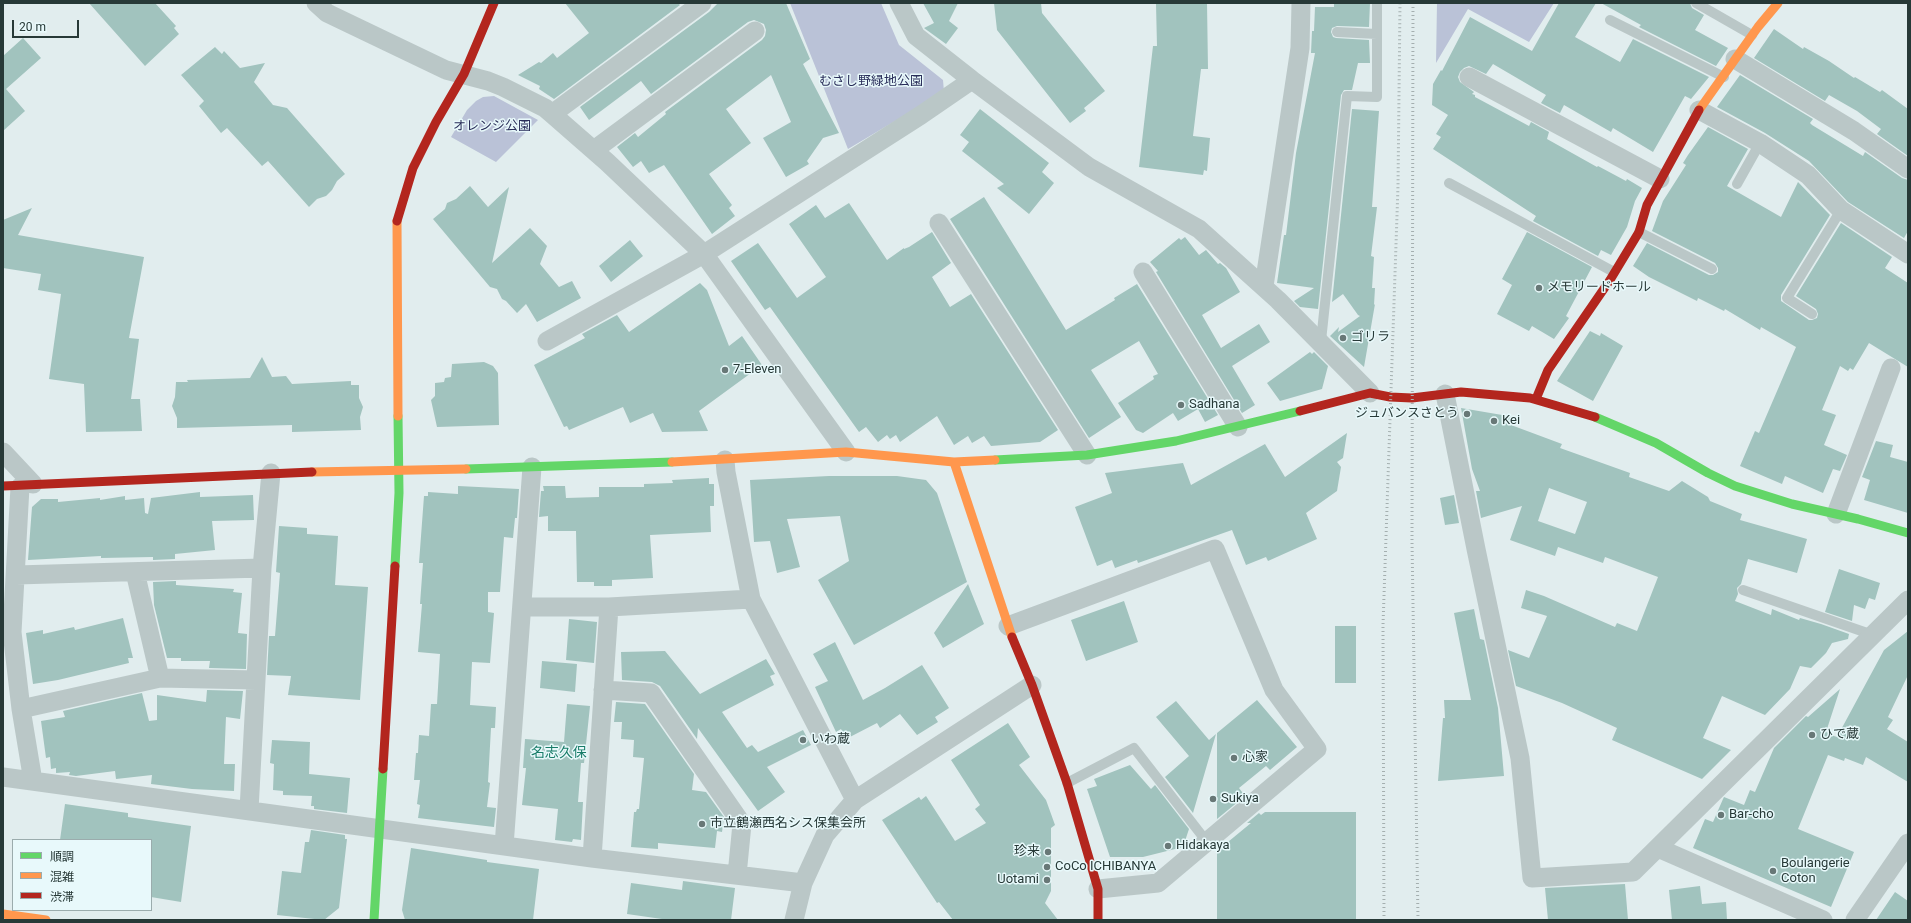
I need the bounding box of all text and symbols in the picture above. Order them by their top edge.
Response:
scale bar [14,12,81,38]
text: 20 m [19,20,46,34]
park label: むさし野緑地公園 [819,74,923,90]
park label: オレンジ公園 [453,119,531,135]
place label: メモリードホール [1547,280,1651,296]
marker: メモリードホール [1534,283,1544,293]
place label: ゴリラ [1351,330,1390,346]
marker: ゴリラ [1338,333,1348,343]
place label: 7-Eleven [733,362,782,378]
marker: 7-Eleven [720,365,730,375]
place label: Sadhana [1189,397,1240,413]
marker: Sadhana [1176,400,1186,410]
place label: ジュバンスさとう [1355,406,1459,422]
marker: ジュバンスさとう [1462,409,1472,419]
place label: Kei [1502,413,1520,429]
marker: Kei [1489,416,1499,426]
place label: ひで蔵 [1820,727,1859,743]
marker: ひで蔵 [1807,730,1817,740]
place label: いわ蔵 [811,732,850,748]
marker: いわ蔵 [798,735,808,745]
district label: 名志久保 [531,745,587,761]
place label: 心家 [1242,750,1268,766]
marker: 心家 [1229,753,1239,763]
place label: Sukiya [1221,791,1259,807]
marker: Sukiya [1208,794,1218,804]
place label: Bar-cho [1729,807,1774,823]
marker: Bar-cho [1716,810,1726,820]
place label: 市立鶴瀬西名シス保集会所 [710,816,866,832]
marker: 市立鶴瀬西名シス保集会所 [697,819,707,829]
place label: Hidakaya [1176,838,1230,854]
legend [12,839,152,911]
marker: Hidakaya [1163,841,1173,851]
place label: 珍来 [1014,844,1040,860]
marker: 珍来 [1043,847,1053,857]
text: 順調 [50,850,74,864]
place label: Boulangerie Coton [1781,856,1850,887]
place label: CoCo ICHIBANYA [1055,859,1156,875]
marker: CoCo ICHIBANYA [1042,862,1052,872]
marker: Boulangerie Coton [1768,866,1778,876]
text: 混雑 [50,870,74,884]
place label: Uotami [997,872,1039,888]
marker: Uotami [1042,875,1052,885]
text: 渋滞 [50,890,74,904]

